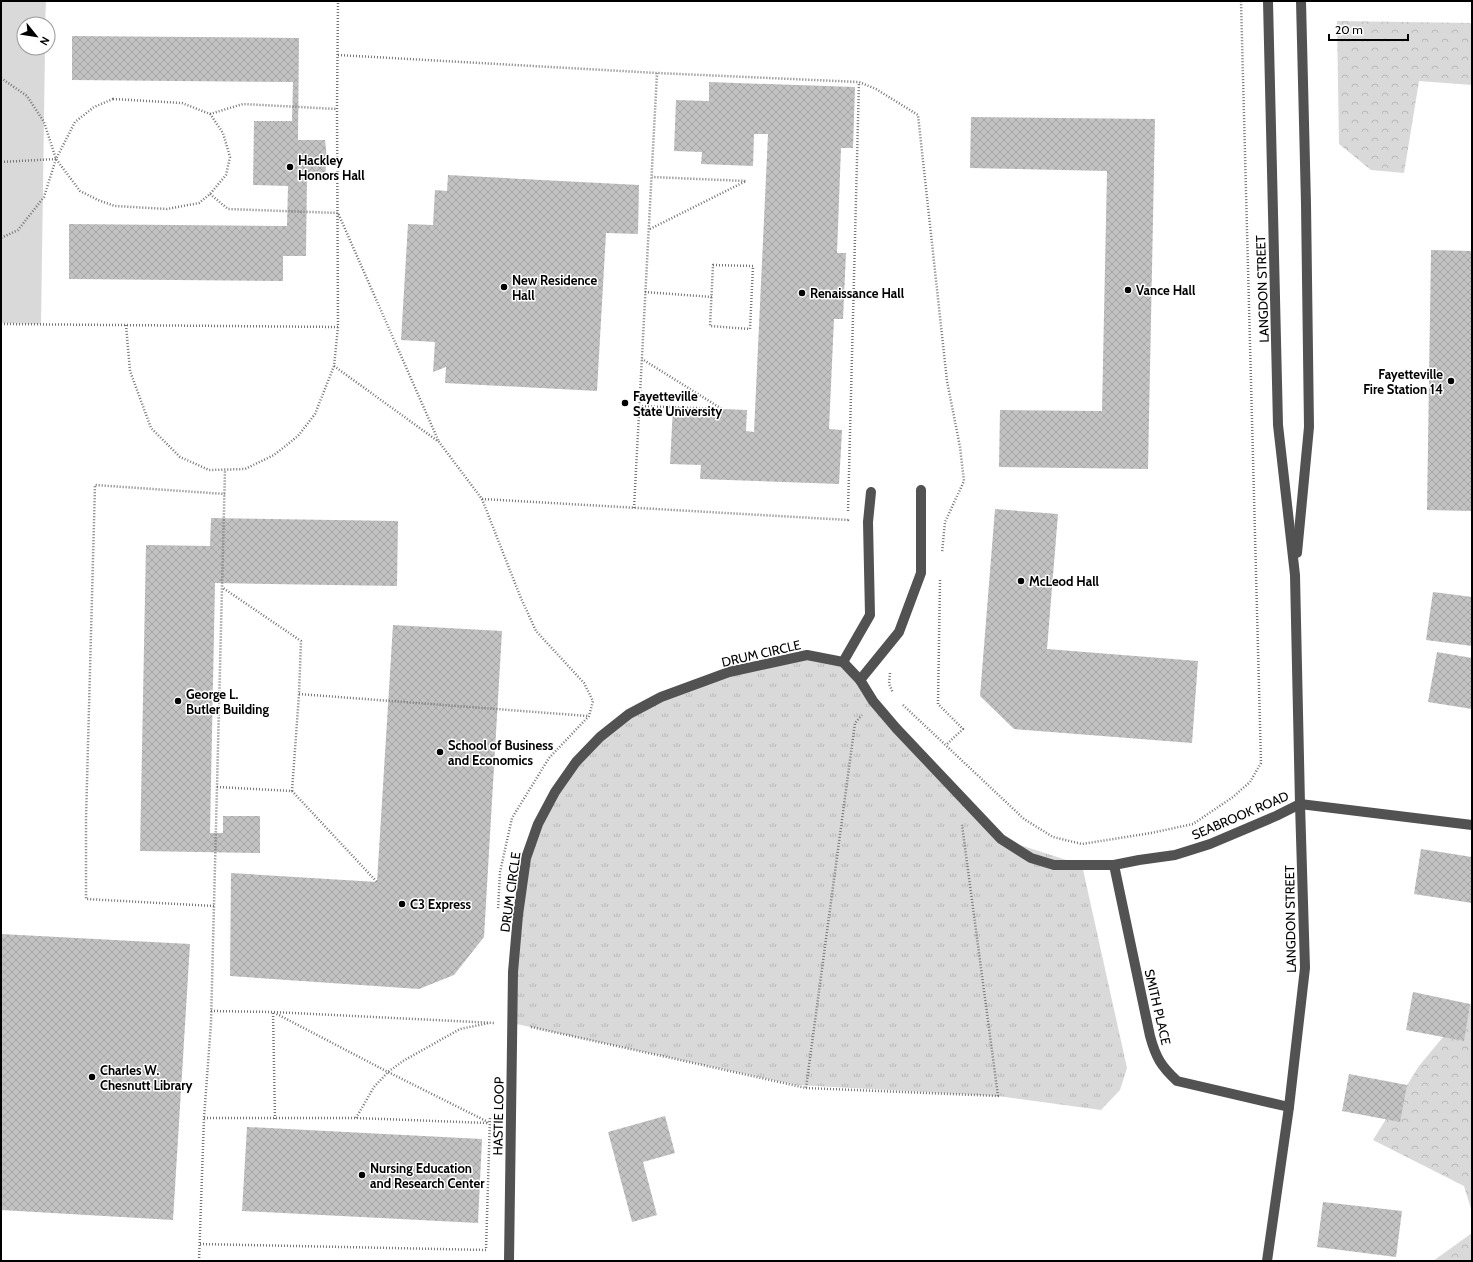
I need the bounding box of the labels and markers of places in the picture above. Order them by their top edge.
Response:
place label: Hackley Honors Hall [298,152,365,183]
marker: Hackley Honors Hall [285,162,295,172]
place label: New Residence Hall [512,272,597,303]
marker: New Residence Hall [499,282,509,292]
place label: Vance Hall [1136,282,1196,298]
place label: Renaissance Hall [810,285,905,301]
marker: Vance Hall [1123,285,1133,295]
marker: Renaissance Hall [797,288,807,298]
place label: Fayetteville Fire Station 14 [1363,366,1443,397]
marker: Fayetteville Fire Station 14 [1446,376,1456,386]
place label: Fayetteville State University [633,388,722,419]
marker: Fayetteville State University [620,398,630,408]
place label: McLeod Hall [1029,573,1100,589]
marker: McLeod Hall [1016,576,1026,586]
place label: George L. Butler Building [186,686,269,717]
marker: George L. Butler Building [173,696,183,706]
place label: School of Business and Economics [448,737,554,768]
marker: School of Business and Economics [435,747,445,757]
place label: C3 Express [410,896,471,912]
marker: C3 Express [397,899,407,909]
place label: Charles W. Chesnutt Library [100,1062,192,1093]
marker: Charles W. Chesnutt Library [87,1072,97,1082]
place label: Nursing Education and Research Center [370,1160,485,1191]
marker: Nursing Education and Research Center [357,1170,367,1180]

